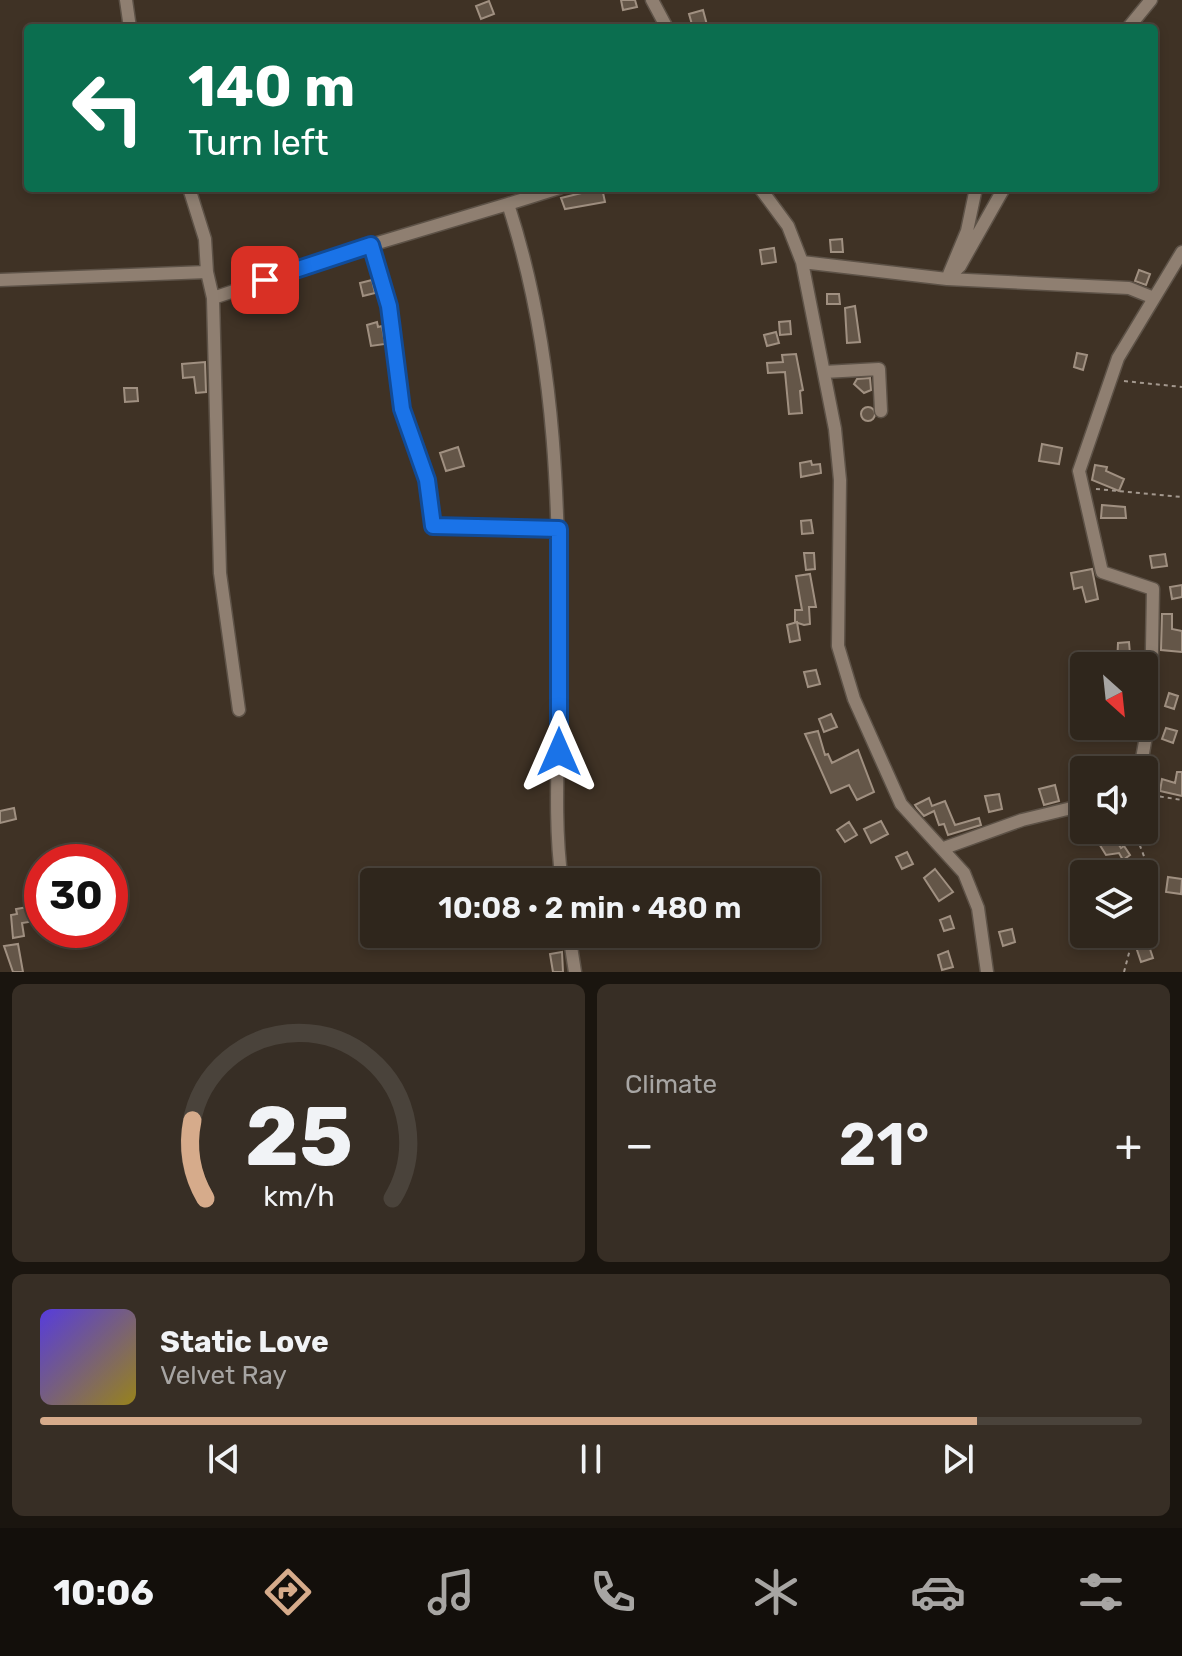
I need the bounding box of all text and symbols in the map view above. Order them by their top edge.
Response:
text: 140 m [188,54,355,120]
icon: left [56,56,160,160]
text: Turn left [188,121,329,164]
pin [231,246,299,314]
icon: arrive [243,258,287,302]
north arrow [1070,652,1158,740]
map controls [1070,652,1158,948]
position arrow [517,710,601,794]
button: sound [1070,756,1158,844]
speed limit sign: 30 [24,844,128,948]
button: layers [1070,860,1158,948]
text: 10:08 · 2 min · 480 m [438,890,742,926]
text: Climate [625,1069,717,1100]
text: 25 [245,1087,352,1186]
text: 21° [839,1109,930,1180]
text: − [625,1119,654,1171]
text: + [1115,1119,1142,1171]
text: km/h [263,1179,334,1213]
text: Static Love [160,1324,329,1360]
text: Velvet Ray [160,1360,287,1391]
icon: previous [202,1437,246,1481]
icon: pause [569,1437,613,1481]
icon: next [936,1437,980,1481]
icon: directions [260,1564,316,1620]
icon: music [423,1564,479,1620]
icon: phone [585,1564,641,1620]
icon: climate [748,1564,804,1620]
icon: car [910,1564,966,1620]
icon: filters [1073,1564,1129,1620]
text: 10:06 [53,1571,154,1614]

